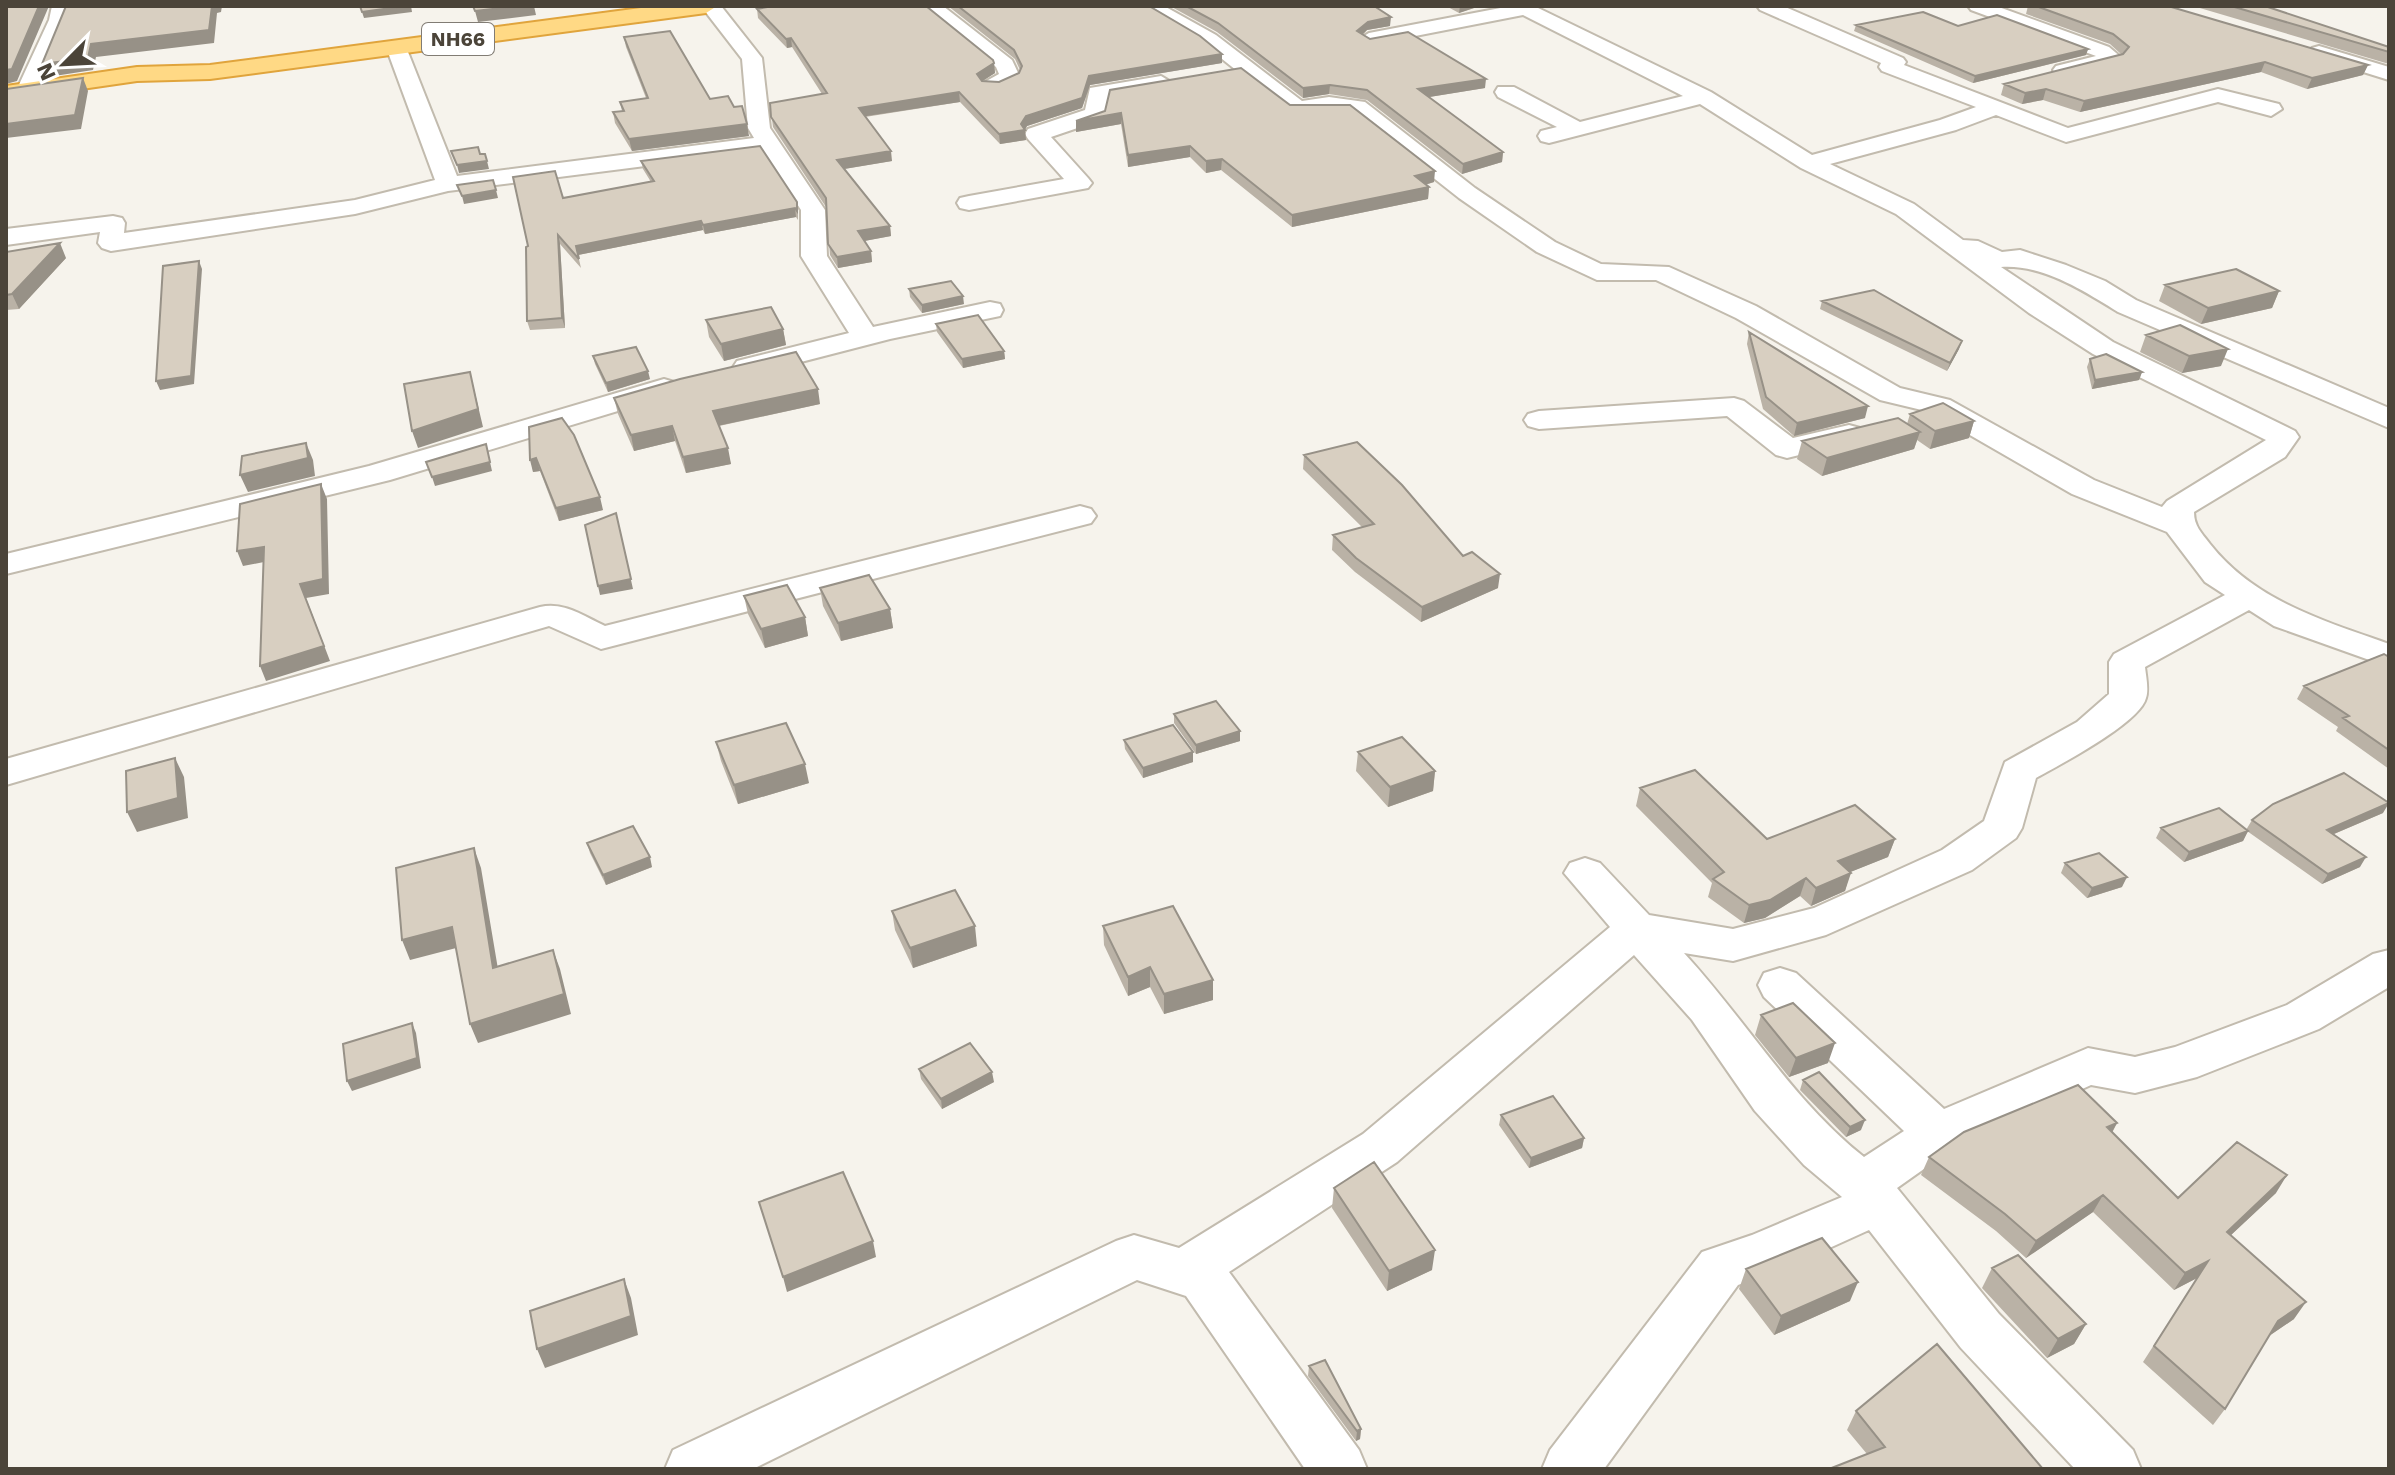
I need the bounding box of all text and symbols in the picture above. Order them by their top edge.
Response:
road number: NH66 [422,23,494,55]
north arrow [24,24,104,104]
text: N [31,59,61,84]

